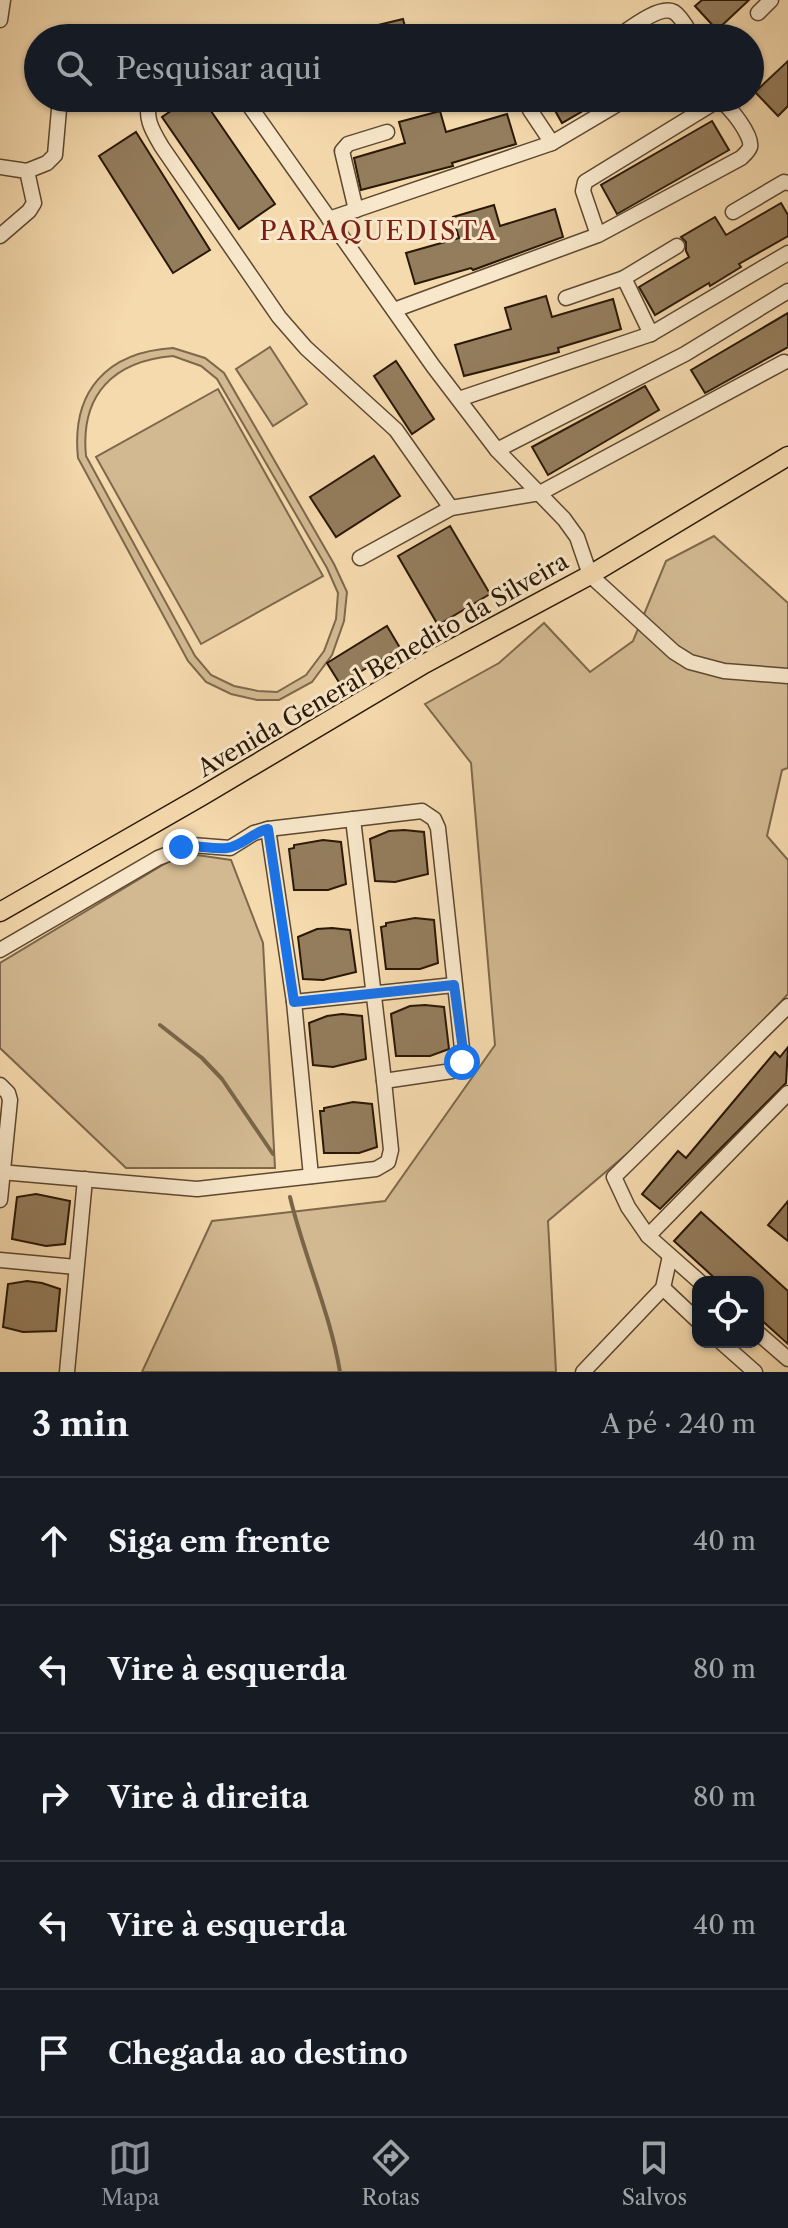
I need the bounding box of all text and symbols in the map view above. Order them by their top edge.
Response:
search box [24,24,764,112]
icon: search [52,46,96,90]
text: Pesquisar aqui [116,50,321,87]
district label: PARAQUEDISTA [260,215,498,247]
street label: Avenida General Benedito da Silveira [191,546,573,783]
route end [163,829,199,865]
route start [444,1044,480,1080]
map controls [692,1276,764,1348]
button: locate [692,1276,764,1348]
text: 3 min [32,1403,129,1445]
text: A pé · 240 m [601,1408,756,1440]
icon: ahead [32,1519,76,1563]
text: Siga em frente [108,1523,330,1560]
text: 40 m [693,1525,756,1557]
icon: left [32,1647,76,1691]
text: Vire à esquerda [108,1651,347,1688]
text: 80 m [693,1653,756,1685]
icon: right [32,1775,76,1819]
text: Vire à direita [108,1779,309,1816]
text: 80 m [693,1781,756,1813]
icon: left [32,1903,76,1947]
text: Vire à esquerda [108,1907,347,1944]
text: 40 m [693,1909,756,1941]
icon: arrive [32,2031,76,2075]
text: Chegada ao destino [108,2035,408,2072]
tab: Mapa [101,2136,160,2211]
tab: Rotas [362,2136,420,2211]
tab: Salvos [622,2136,687,2211]

